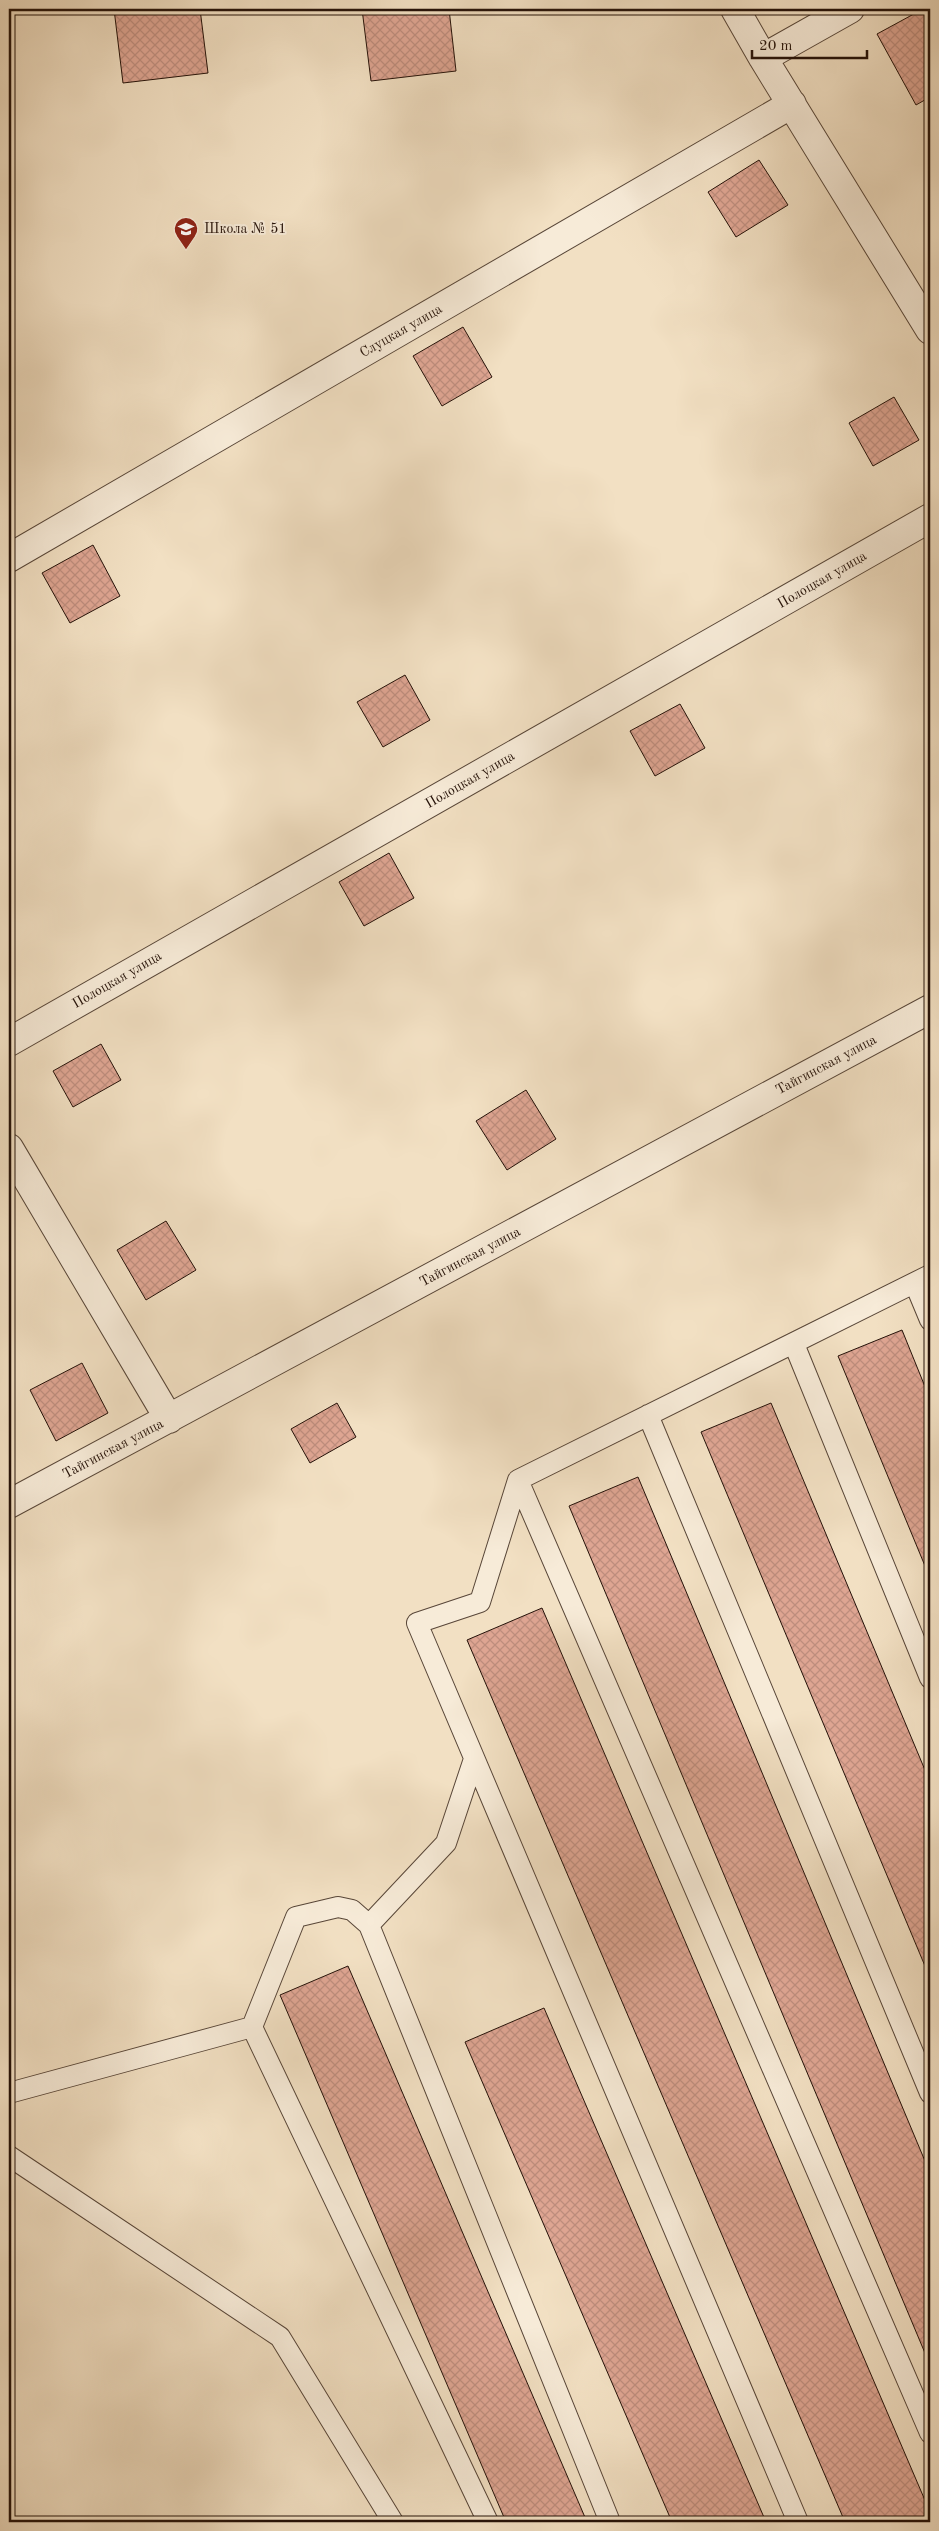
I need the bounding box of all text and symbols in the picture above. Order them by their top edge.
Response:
scale bar [752,28,866,60]
text: 20 m [759,39,793,54]
school or university icon: Школа № 51 [173,216,199,250]
place label: Школа № 51 [204,222,286,236]
street label: Слуцкая улица [357,302,445,360]
street label: Полоцкая улица [775,549,869,611]
street label: Полоцкая улица [423,749,517,811]
street label: Полоцкая улица [70,949,164,1011]
street label: Тайгинская улица [773,1032,879,1097]
street label: Тайгинская улица [417,1224,523,1289]
street label: Тайгинская улица [60,1416,166,1481]

